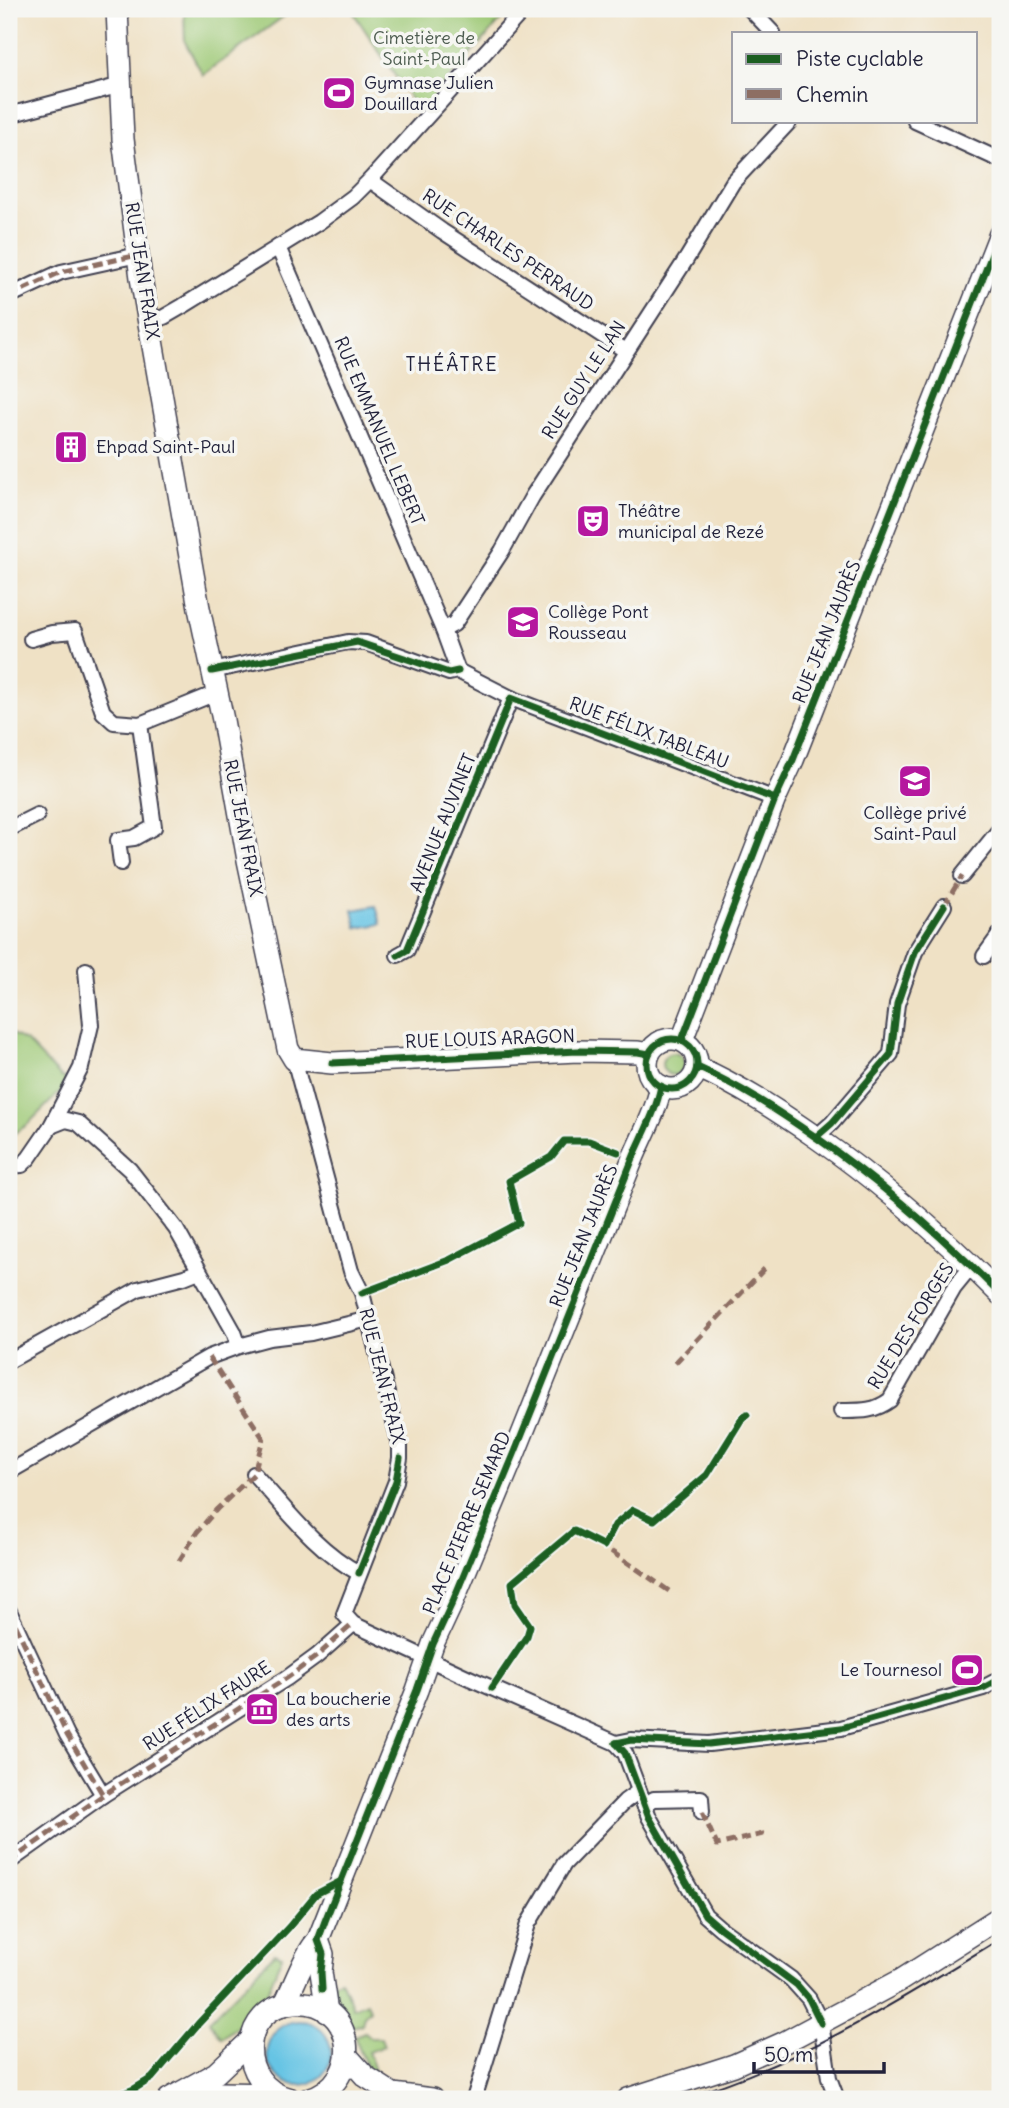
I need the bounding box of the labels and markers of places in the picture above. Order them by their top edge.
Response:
place label: Gymnase Julien Douillard [364,71,494,115]
sports icon: Gymnase Julien Douillard [320,74,358,112]
building icon: Ehpad Saint-Paul [52,428,90,466]
place label: Ehpad Saint-Paul [96,435,235,458]
place label: Théâtre municipal de Rezé [618,499,764,543]
theatre icon: Théâtre municipal de Rezé [574,502,612,540]
place label: Collège Pont Rousseau [548,600,648,644]
school or university icon: Collège Pont Rousseau [504,603,542,641]
school or university icon: Collège privé Saint-Paul [896,762,934,800]
place label: Collège privé Saint-Paul [863,801,967,845]
sports icon: Le Tournesol [948,1651,986,1689]
place label: Le Tournesol [840,1658,942,1681]
place label: La boucherie des arts [286,1687,391,1731]
museum icon: La boucherie des arts [243,1690,281,1728]

